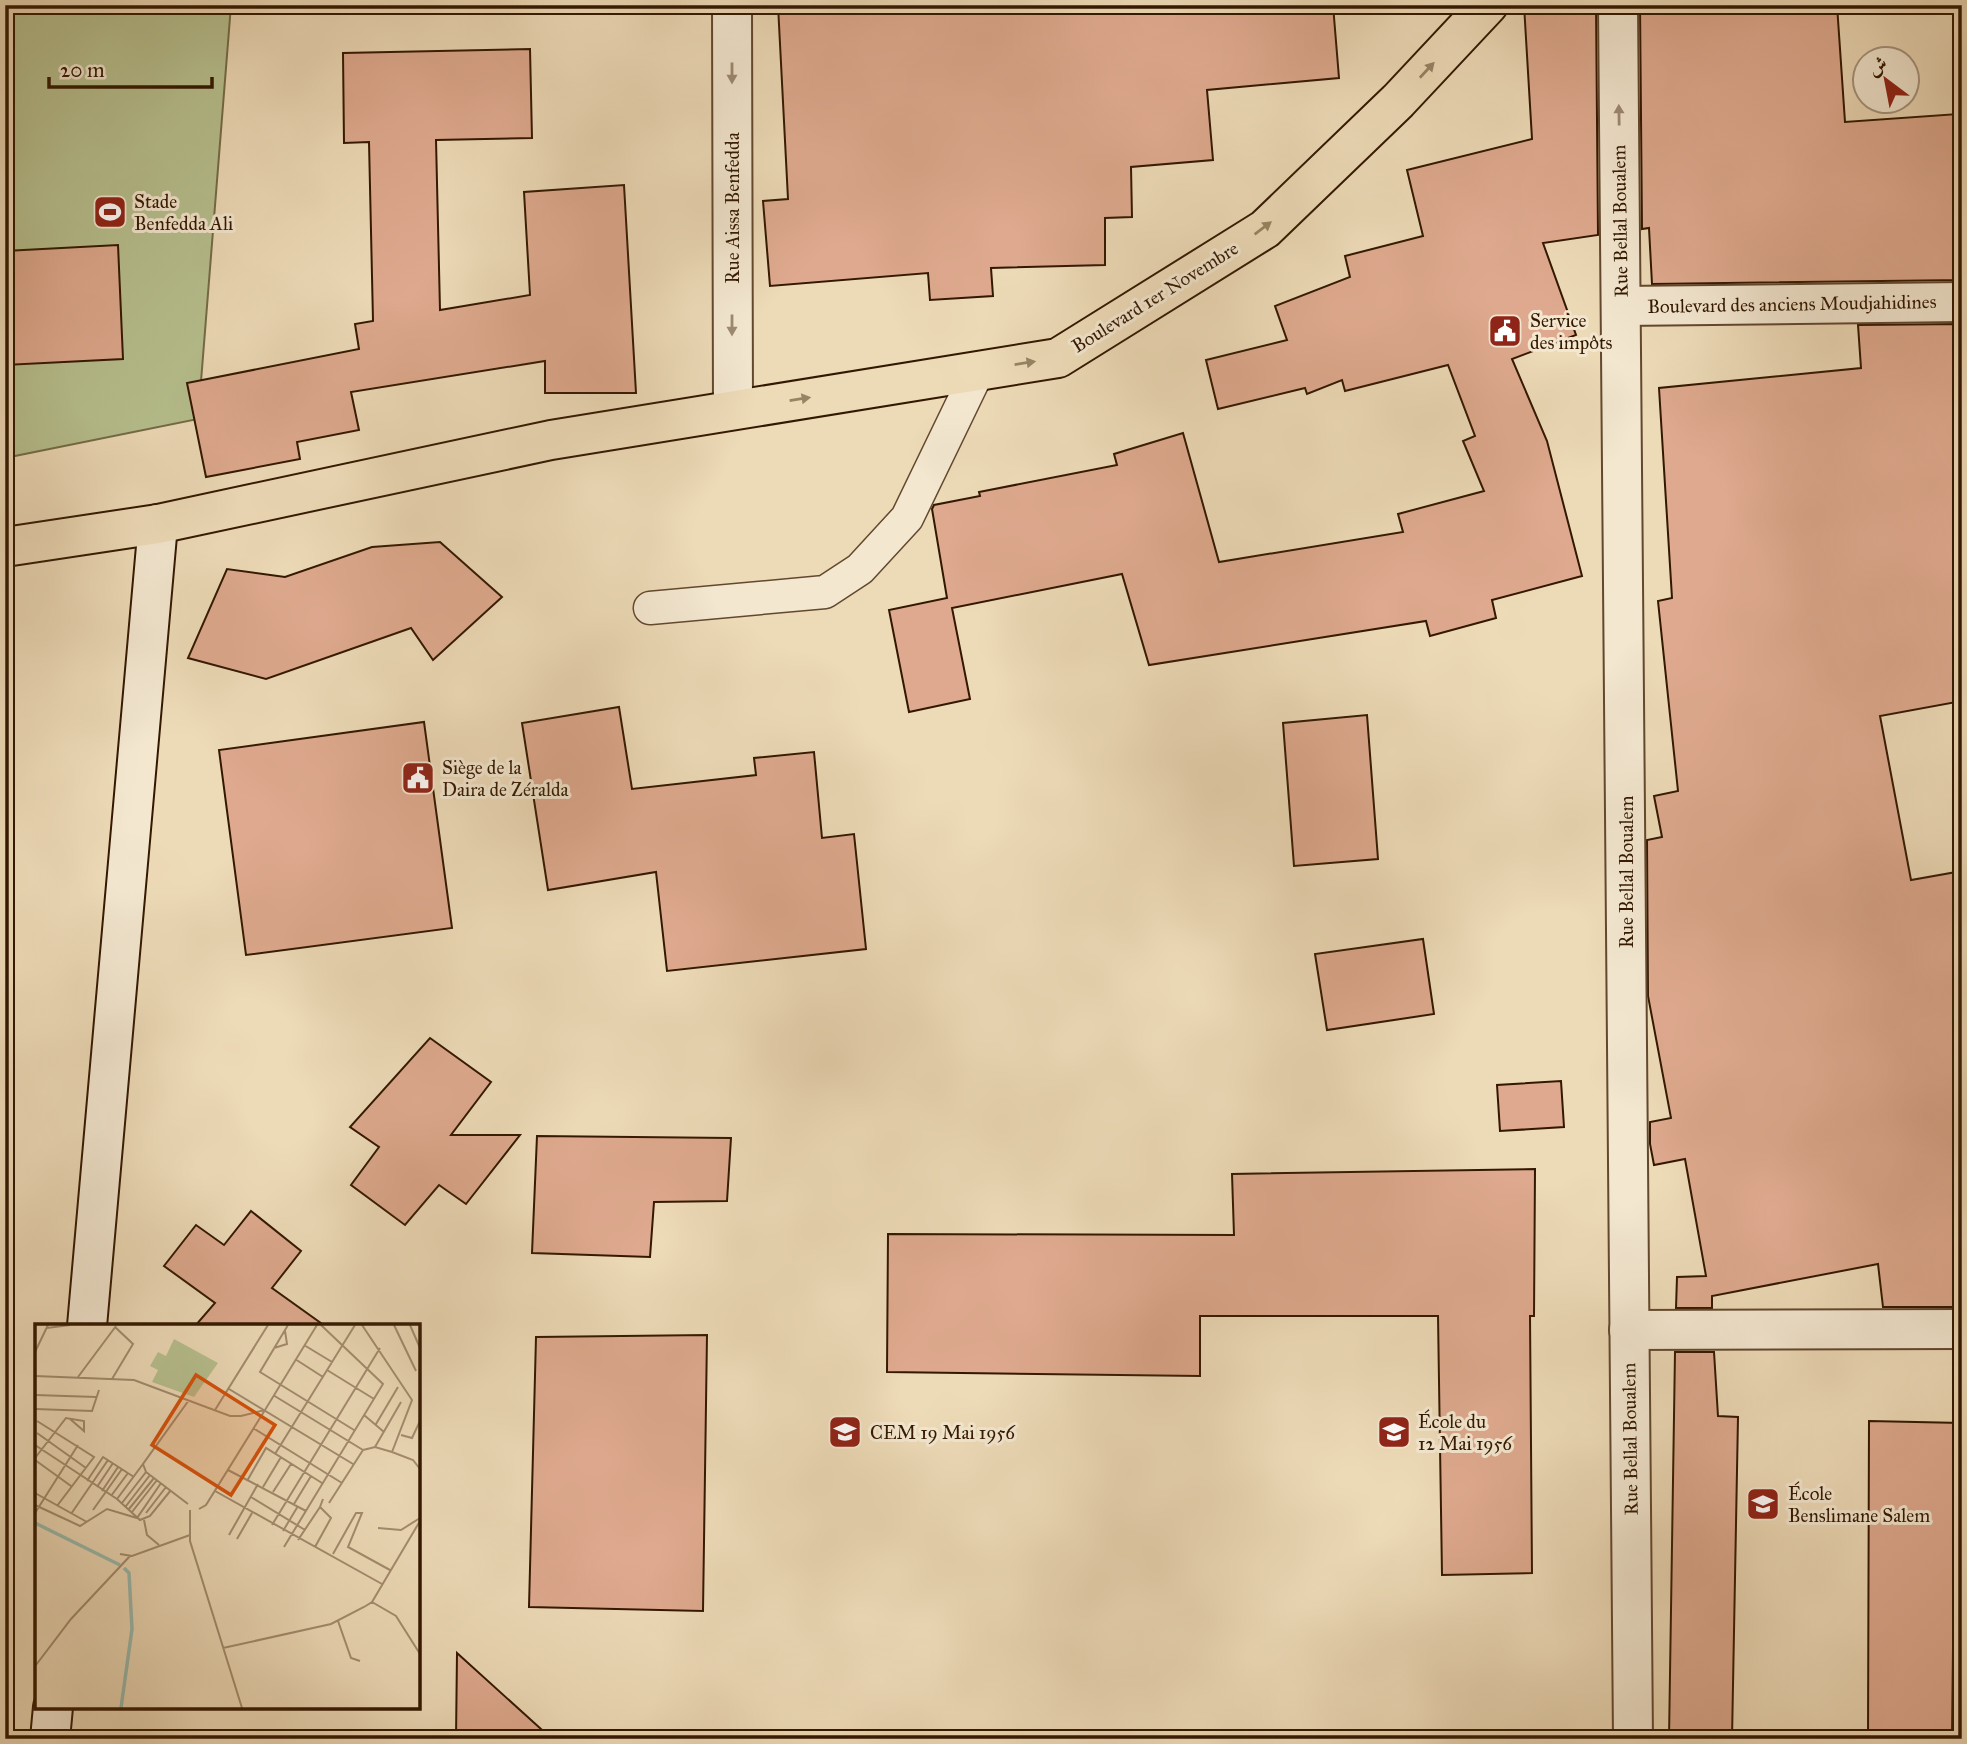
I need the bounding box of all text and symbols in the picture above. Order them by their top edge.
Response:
scale bar [49,46,212,90]
north arrow [1852,46,1922,116]
text: ش [1863,51,1891,81]
text: 20 m [60,57,105,83]
one-way arrow [1418,62,1434,79]
one-way arrow [726,63,738,85]
one-way arrow [1613,104,1625,126]
street label: Rue Aissa Benfedda [721,131,744,284]
street label: Rue Bellal Boualem [1607,144,1633,298]
place label: Stade Benfedda Ali [134,190,233,235]
sports icon: Stade Benfedda Ali [91,193,129,231]
one-way arrow [1254,222,1272,236]
street label: Boulevard 1er Novembre [1068,236,1242,358]
street label: Boulevard des anciens Moudjahidines [1647,290,1937,318]
place label: Service des impôts [1530,309,1613,354]
public building icon: Service des impôts [1486,312,1524,350]
one-way arrow [726,315,738,337]
one-way arrow [1014,357,1036,368]
one-way arrow [789,393,811,404]
place label: Siège de la Daira de Zéralda [442,756,570,801]
public building icon: Siège de la Daira de Zéralda [399,759,437,797]
street label: Rue Bellal Boualem [1615,796,1638,948]
inset map [35,1324,420,1709]
street label: Rue Bellal Boualem [1617,1362,1643,1516]
place label: École du 12 Mai 1956 [1418,1409,1513,1455]
school or university icon: CEM 19 Mai 1956 [826,1413,864,1451]
school or university icon: École du 12 Mai 1956 [1375,1413,1413,1451]
place label: CEM 19 Mai 1956 [870,1421,1016,1444]
place label: École Benslimane Salem [1788,1481,1930,1527]
school or university icon: École Benslimane Salem [1744,1485,1782,1523]

